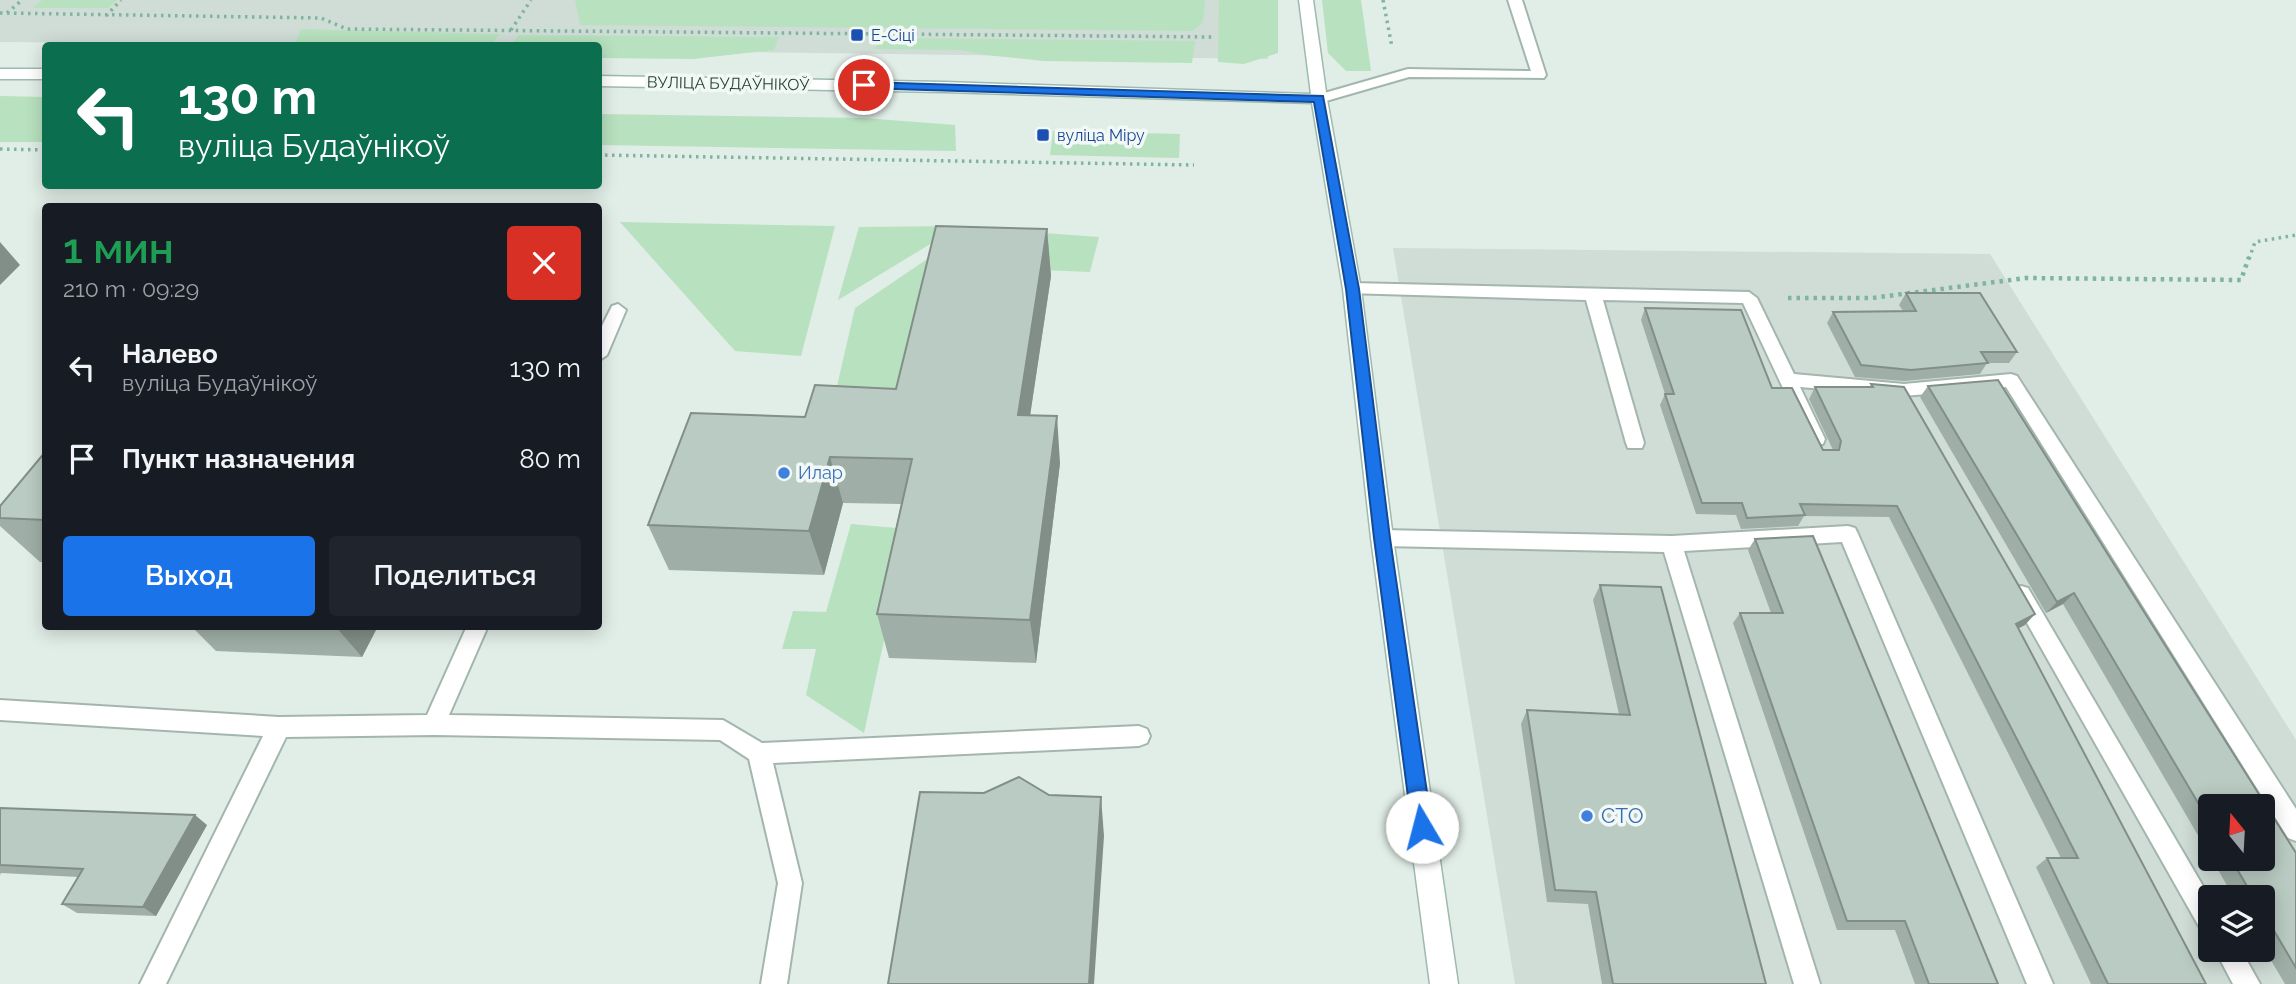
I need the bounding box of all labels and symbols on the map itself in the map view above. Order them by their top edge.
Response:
place label: Е-Сіці [871,26,915,45]
marker: Е-Сіці [849,27,865,43]
pin [834,55,894,115]
street label: ВУЛІЦА БУДАЎНІКОЎ [647,73,809,94]
place label: вуліца Міру [1057,126,1145,145]
marker: вуліца Міру [1035,127,1051,143]
place label: Илар [798,462,843,483]
marker: Илар [776,465,792,481]
position arrow [1385,790,1459,864]
north arrow [2198,794,2275,872]
place label: СТО [1601,803,1643,828]
marker: СТО [1579,808,1595,824]

